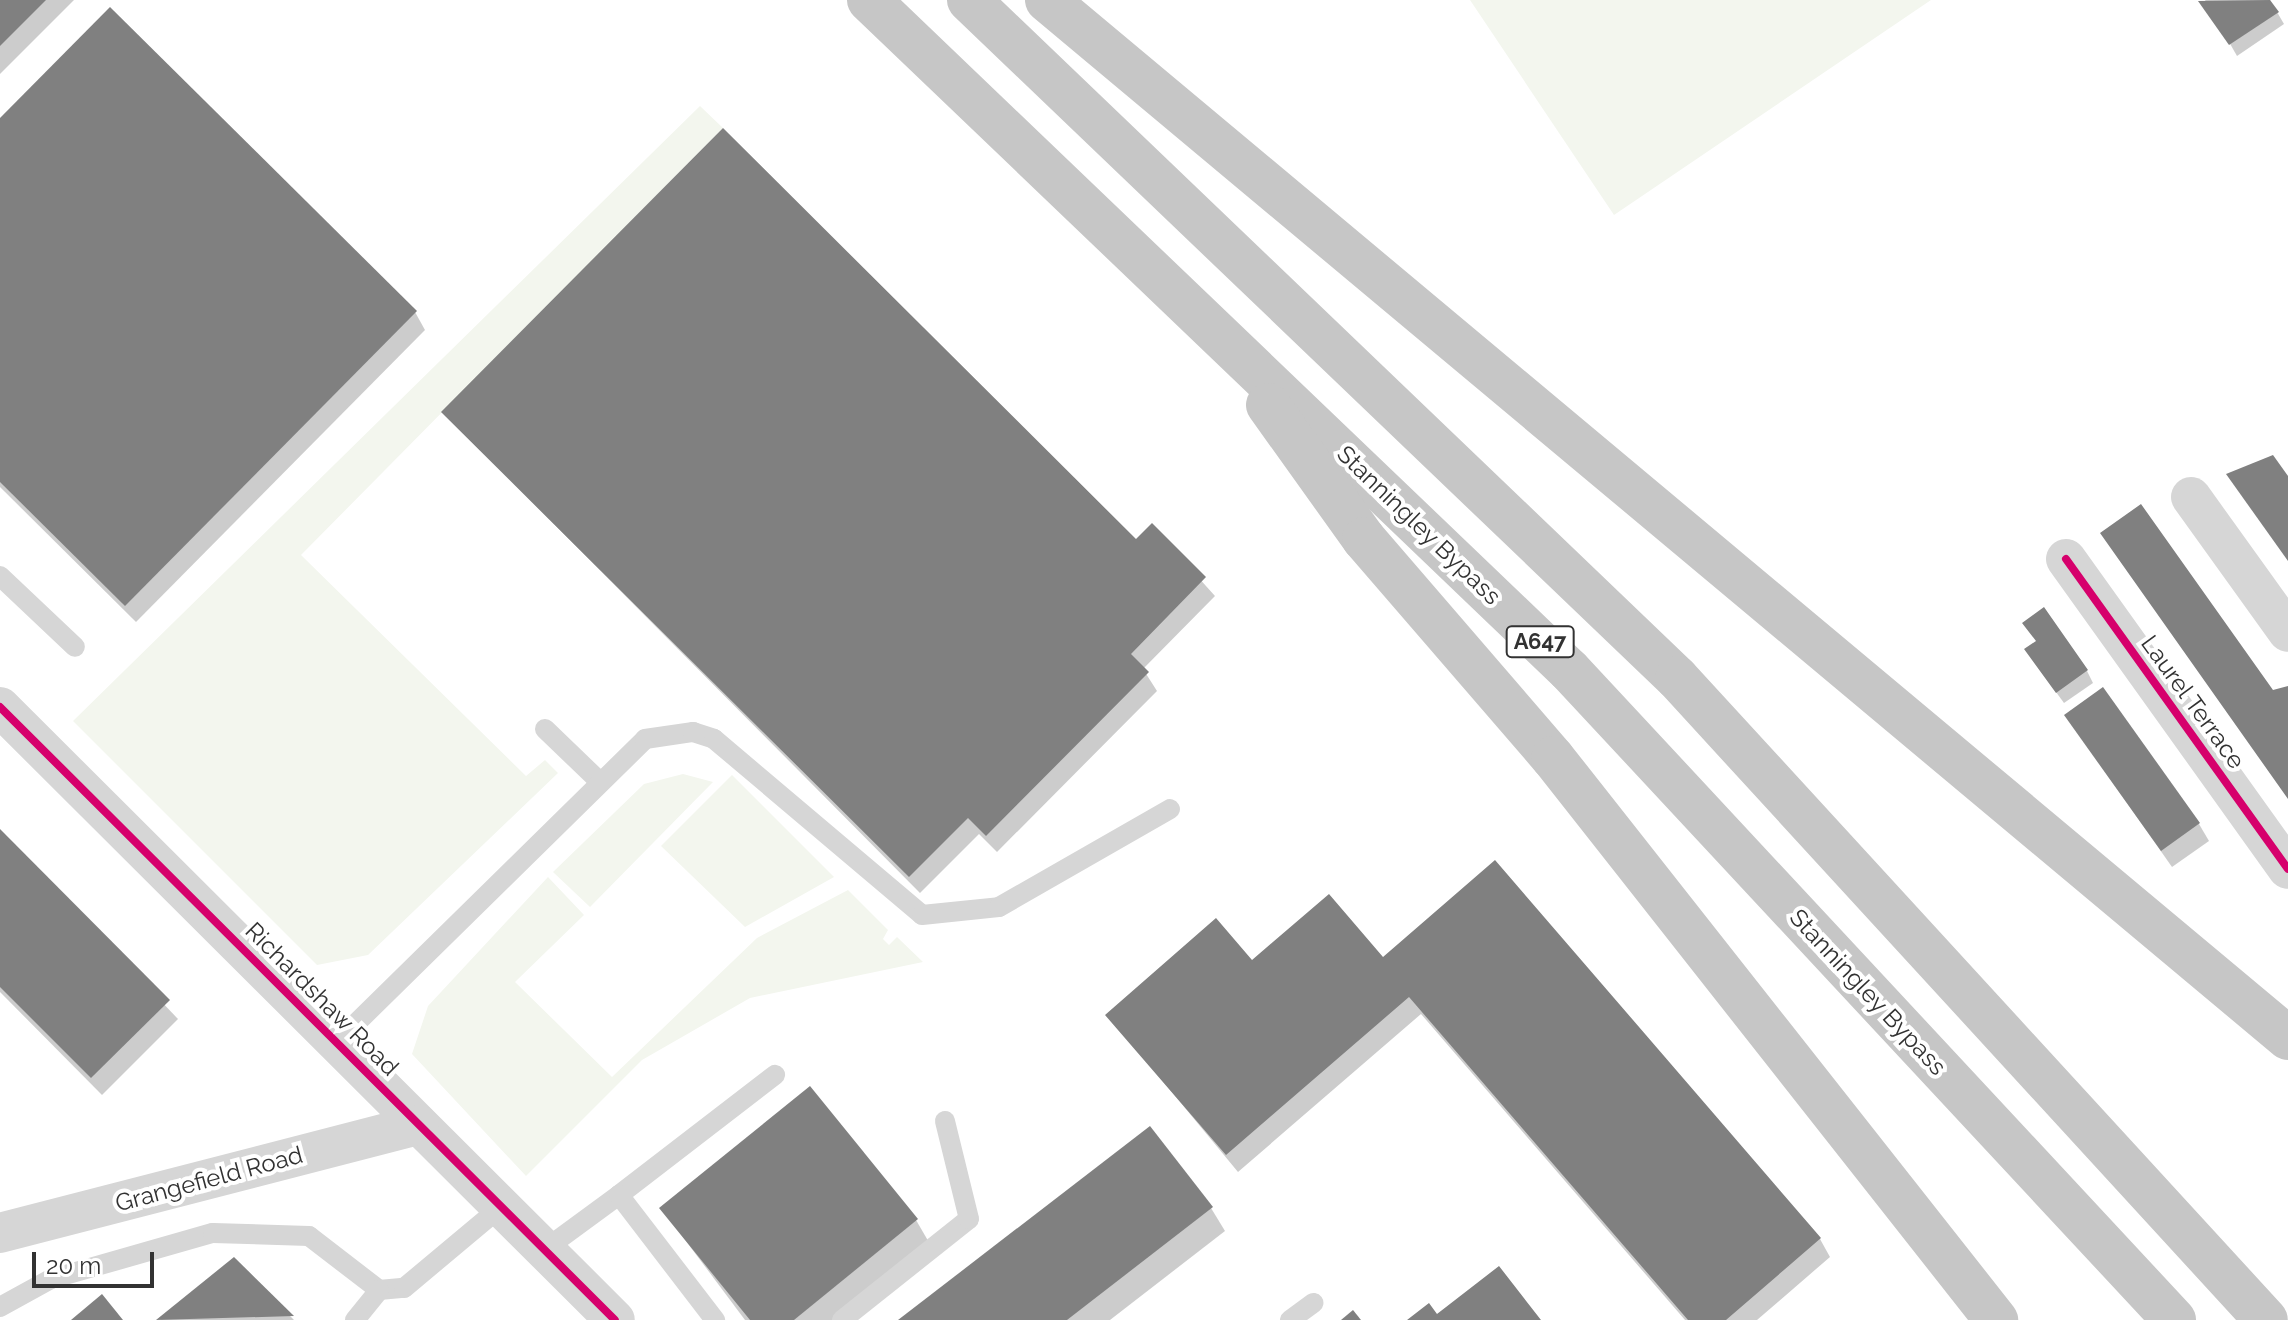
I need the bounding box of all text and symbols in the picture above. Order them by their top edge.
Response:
street label: Stanningley Bypass [1331,439,1507,611]
road number: A647 [1504,624,1576,660]
street label: Laurel Terrace [2135,629,2251,775]
street label: Stanningley Bypass [1784,903,1952,1081]
street label: Richardshaw Road [239,916,405,1082]
street label: Grangefield Road [112,1140,306,1218]
scale bar [36,1236,158,1286]
text: 20 m [46,1251,101,1280]

